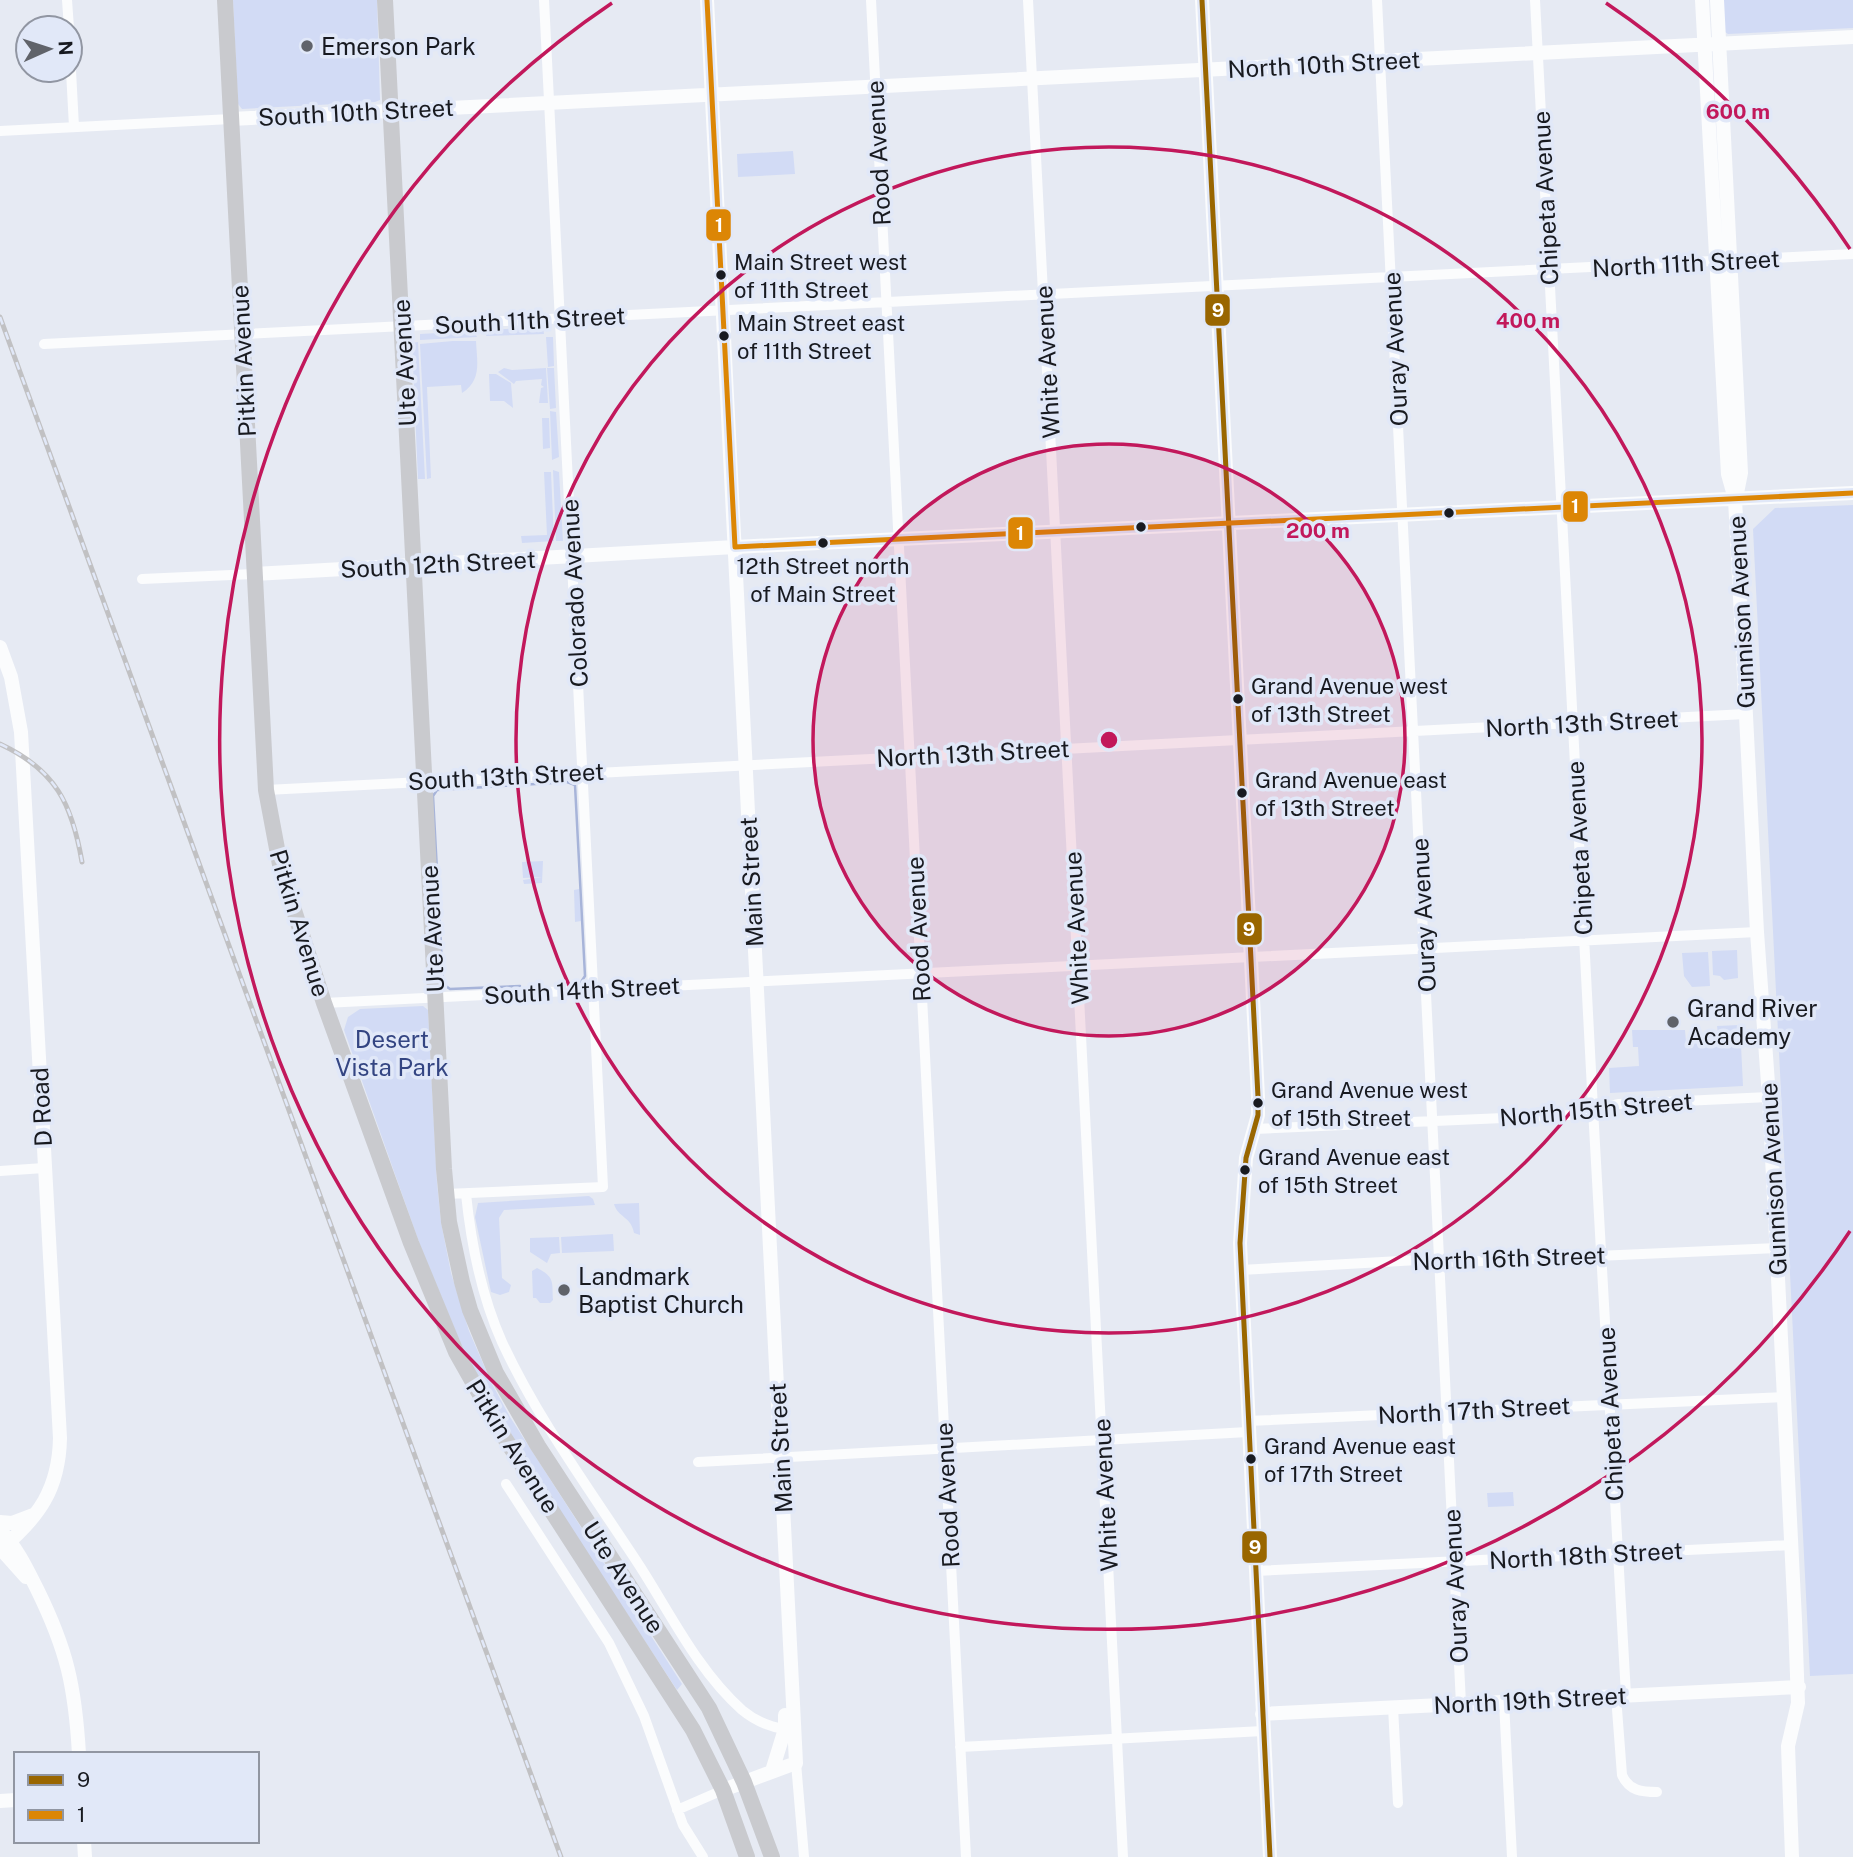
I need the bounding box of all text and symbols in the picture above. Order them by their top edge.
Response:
north arrow [14,14,84,84]
place label: Emerson Park [321,32,476,60]
marker: Emerson Park [299,38,315,54]
text: N [55,40,77,56]
street label: North 10th Street [1227,45,1421,83]
street label: Rood Avenue [860,80,896,226]
street label: South 10th Street [257,93,455,131]
text: 600 m [1706,99,1770,124]
street label: Chipeta Avenue [1526,110,1564,286]
line badge: 1 [705,208,732,242]
text: 1 [715,214,723,236]
street label: North 11th Street [1591,244,1781,282]
place label: Main Street west of 11th Street [734,249,907,303]
marker: Main Street west of 11th Street [714,268,728,282]
street label: Ouray Avenue [1377,271,1413,427]
street label: Pitkin Avenue [225,284,261,438]
street label: White Avenue [1029,285,1065,439]
line badge: 9 [1204,293,1231,327]
street label: Ute Avenue [387,298,421,428]
text: 9 [1212,299,1224,321]
street label: South 11th Street [434,301,626,339]
text: 400 m [1496,308,1560,333]
place label: Main Street east of 11th Street [737,310,905,364]
marker: Main Street east of 11th Street [717,329,731,343]
line badge: 1 [1562,490,1589,523]
text: 1 [1571,495,1579,517]
street label: Colorado Avenue [555,498,593,688]
unlabelled marker [1442,506,1456,520]
street label: Gunnison Avenue [1722,515,1760,709]
line badge: 1 [1007,516,1034,550]
text: 200 m [1286,518,1350,543]
unlabelled marker [1134,520,1148,534]
text: 1 [1016,522,1024,544]
marker: 12th Street north of Main Street [816,536,830,550]
street label: South 12th Street [340,545,536,583]
place label: 12th Street north of Main Street [737,553,909,607]
place label: Grand Avenue west of 13th Street [1251,673,1448,727]
marker: Grand Avenue west of 13th Street [1231,692,1245,706]
street label: North 13th Street [1485,704,1679,742]
centre of rings [1097,728,1121,752]
street label: North 13th Street [876,734,1070,772]
street label: South 13th Street [407,757,605,795]
street label: Chipeta Avenue [1560,760,1598,936]
place label: Grand Avenue east of 13th Street [1255,767,1447,821]
marker: Grand Avenue east of 13th Street [1235,786,1249,800]
street label: Main Street [734,816,768,948]
street label: Ouray Avenue [1405,837,1441,993]
street label: Pitkin Avenue [264,846,336,1000]
street label: White Avenue [1058,851,1094,1005]
street label: Rood Avenue [900,856,936,1002]
street label: Ute Avenue [415,864,449,994]
line badge: 9 [1236,912,1263,946]
text: 9 [1243,918,1255,940]
street label: South 14th Street [483,971,681,1009]
place label: Grand River Academy [1687,994,1818,1050]
marker: Grand River Academy [1665,1014,1681,1030]
park label: Desert Vista Park [335,1025,449,1081]
street label: D Road [25,1067,57,1147]
place label: Grand Avenue west of 15th Street [1271,1077,1468,1131]
street label: Gunnison Avenue [1754,1082,1792,1276]
street label: North 15th Street [1498,1087,1694,1131]
marker: Grand Avenue west of 15th Street [1251,1096,1265,1110]
place label: Grand Avenue east of 15th Street [1258,1144,1450,1198]
marker: Grand Avenue east of 15th Street [1238,1163,1252,1177]
street label: North 16th Street [1412,1241,1606,1275]
place label: Landmark Baptist Church [578,1262,744,1318]
marker: Landmark Baptist Church [556,1282,572,1298]
street label: Chipeta Avenue [1591,1326,1629,1502]
street label: Pitkin Avenue [461,1374,565,1518]
street label: Main Street [763,1382,797,1514]
street label: North 17th Street [1377,1391,1571,1429]
street label: White Avenue [1087,1418,1123,1572]
street label: Rood Avenue [929,1422,965,1568]
place label: Grand Avenue east of 17th Street [1264,1433,1456,1487]
marker: Grand Avenue east of 17th Street [1244,1452,1258,1466]
street label: Ouray Avenue [1437,1508,1473,1664]
street label: Ute Avenue [577,1516,671,1638]
line badge: 9 [1241,1530,1268,1564]
text: 9 [1249,1536,1261,1558]
street label: North 18th Street [1488,1536,1684,1574]
street label: North 19th Street [1433,1681,1627,1719]
legend [14,1752,259,1843]
text: 9 [77,1767,90,1792]
text: 1 [77,1802,86,1827]

